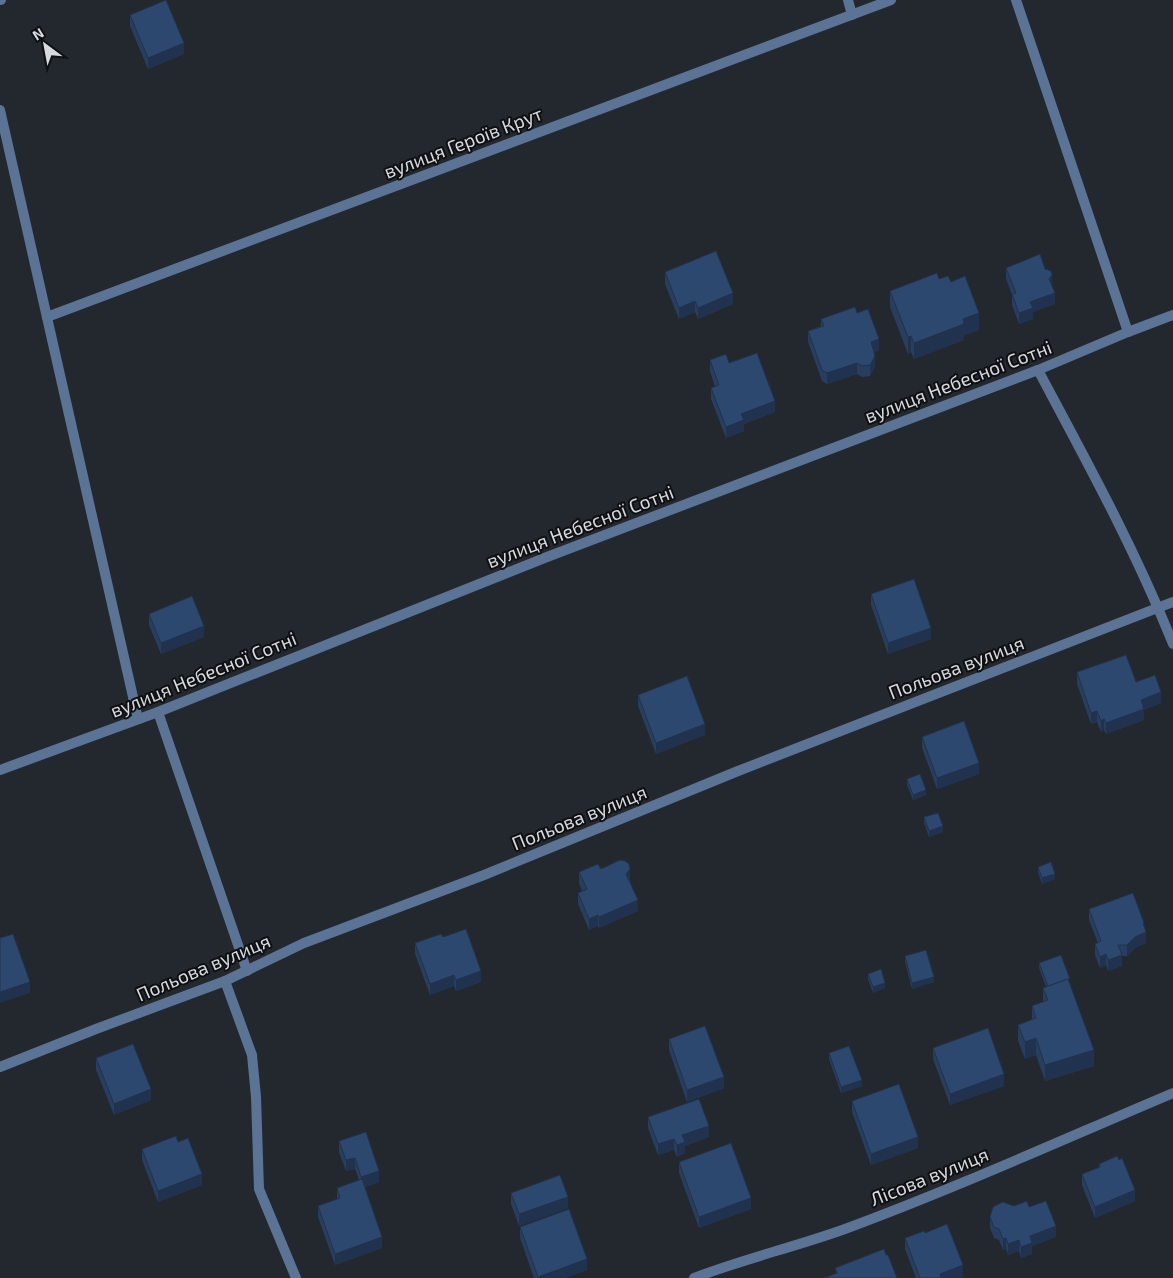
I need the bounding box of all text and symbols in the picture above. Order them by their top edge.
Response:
north arrow [20,20,70,70]
text: N [29,24,47,43]
street label: вулиця Героїв Крут [380,101,546,184]
street label: вулиця Небесної Сотні [861,335,1055,428]
street label: вулиця Небесної Сотні [483,480,677,573]
street label: вулиця Небесної Сотні [107,626,300,723]
street label: Польова вулиця [885,631,1027,704]
street label: Польова вулиця [508,779,650,855]
street label: Польова вулиця [133,928,274,1007]
street label: Лісова вулиця [866,1142,992,1211]

